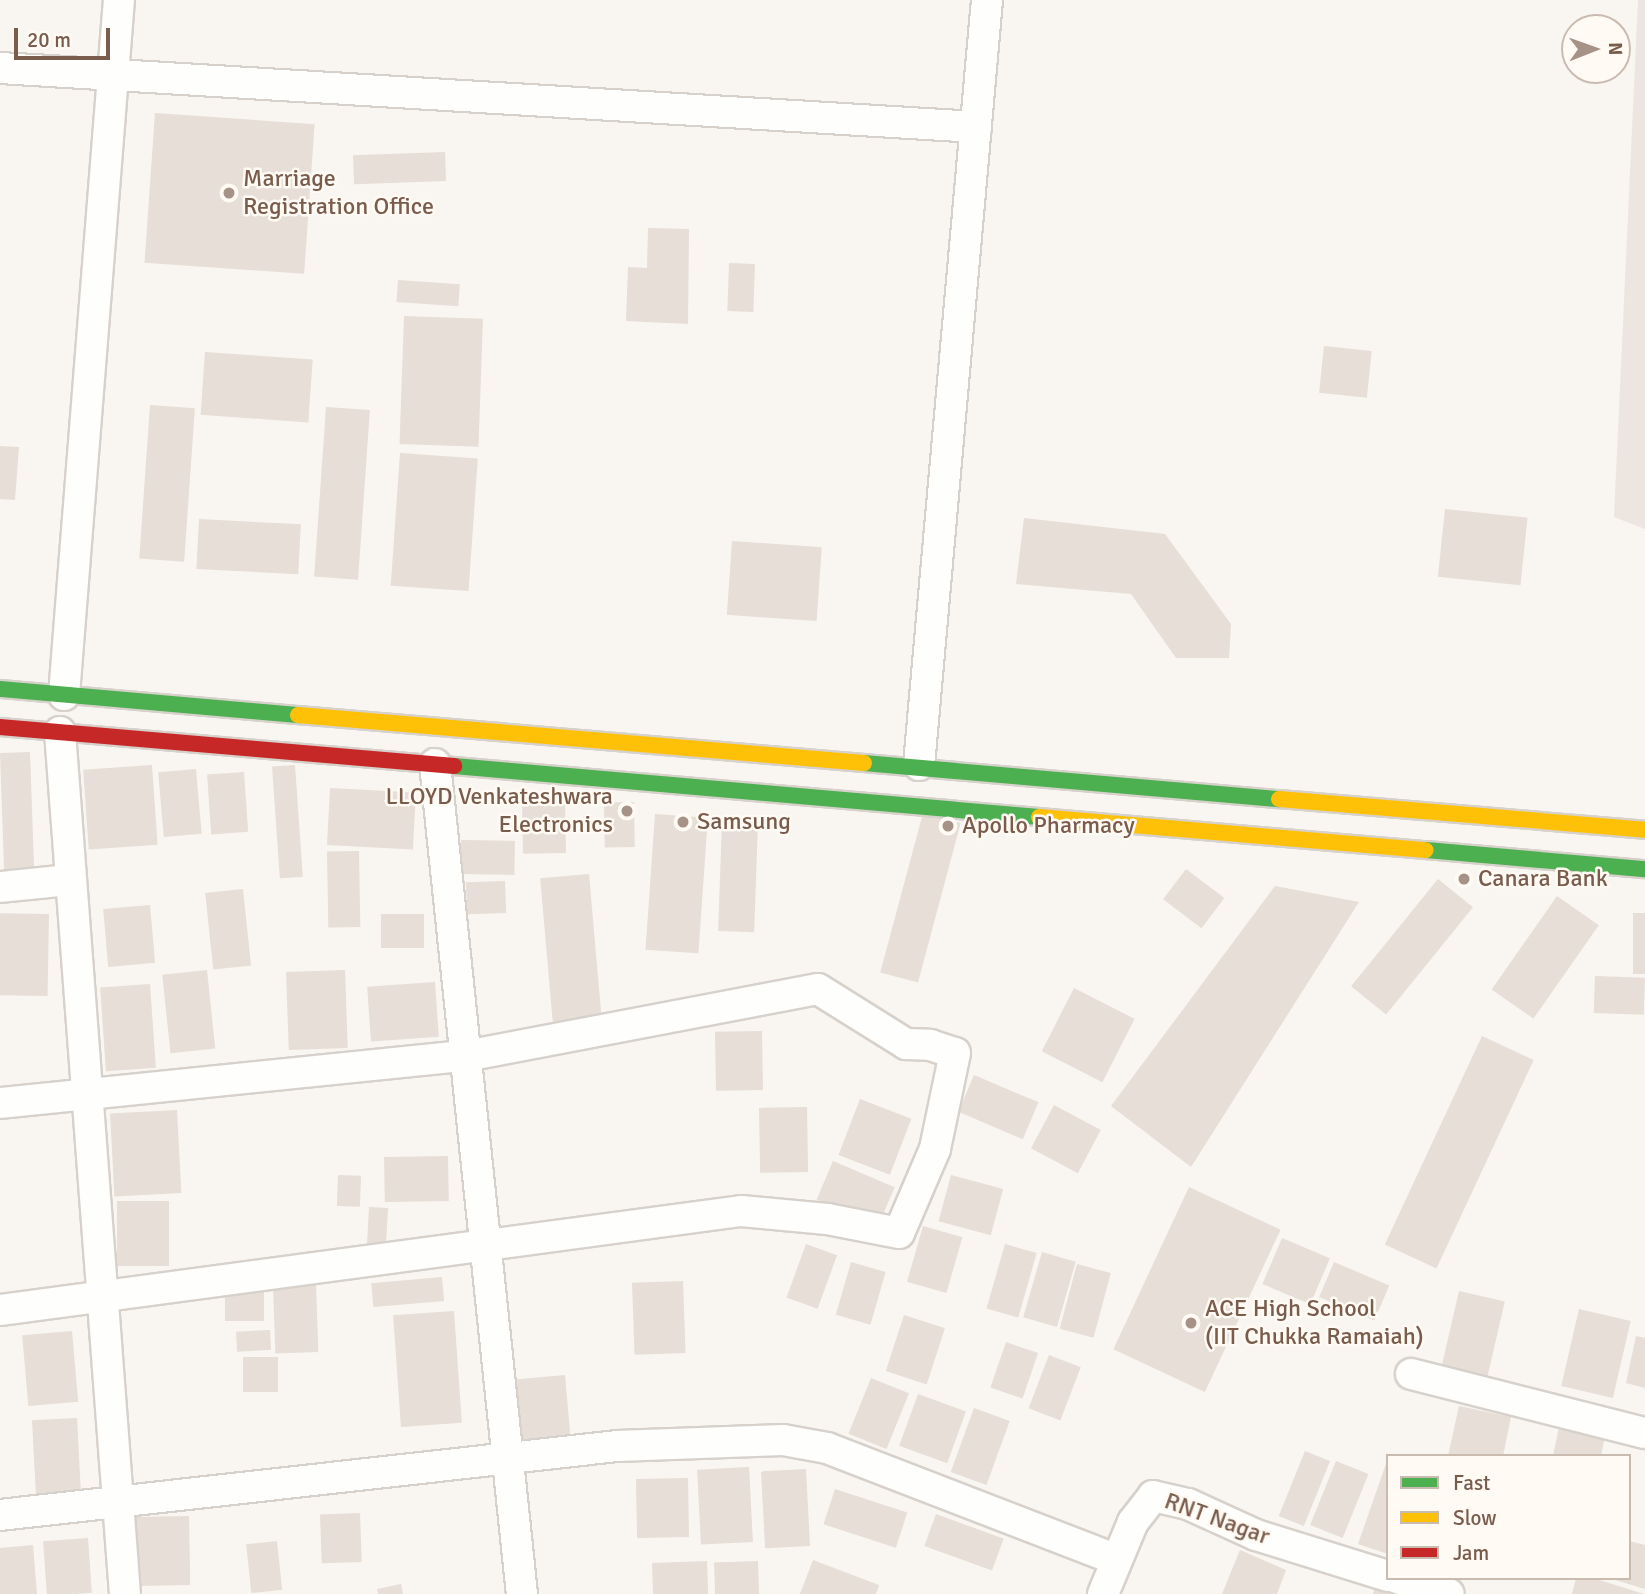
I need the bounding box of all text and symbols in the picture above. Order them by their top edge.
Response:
scale bar [18,14,114,58]
north arrow [1561,14,1631,84]
text: 20 m [27,27,71,53]
text: N [1603,42,1627,55]
place label: Marriage Registration Office [243,165,434,221]
marker: Marriage Registration Office [221,185,237,201]
place label: LLOYD Venkateshwara Electronics [385,783,613,839]
marker: LLOYD Venkateshwara Electronics [619,803,635,819]
place label: Samsung [697,808,791,836]
place label: Apollo Pharmacy [962,812,1135,840]
marker: Samsung [675,814,691,830]
marker: Apollo Pharmacy [940,818,956,834]
place label: Canara Bank [1478,865,1608,893]
marker: Canara Bank [1456,871,1472,887]
place label: ACE High School (IIT Chukka Ramaiah) [1205,1295,1424,1351]
marker: ACE High School (IIT Chukka Ramaiah) [1183,1315,1199,1331]
legend [1386,1454,1631,1580]
text: Fast [1453,1470,1490,1496]
street label: RNT Nagar [1160,1487,1274,1551]
text: Slow [1453,1505,1497,1531]
text: Jam [1453,1540,1489,1566]

